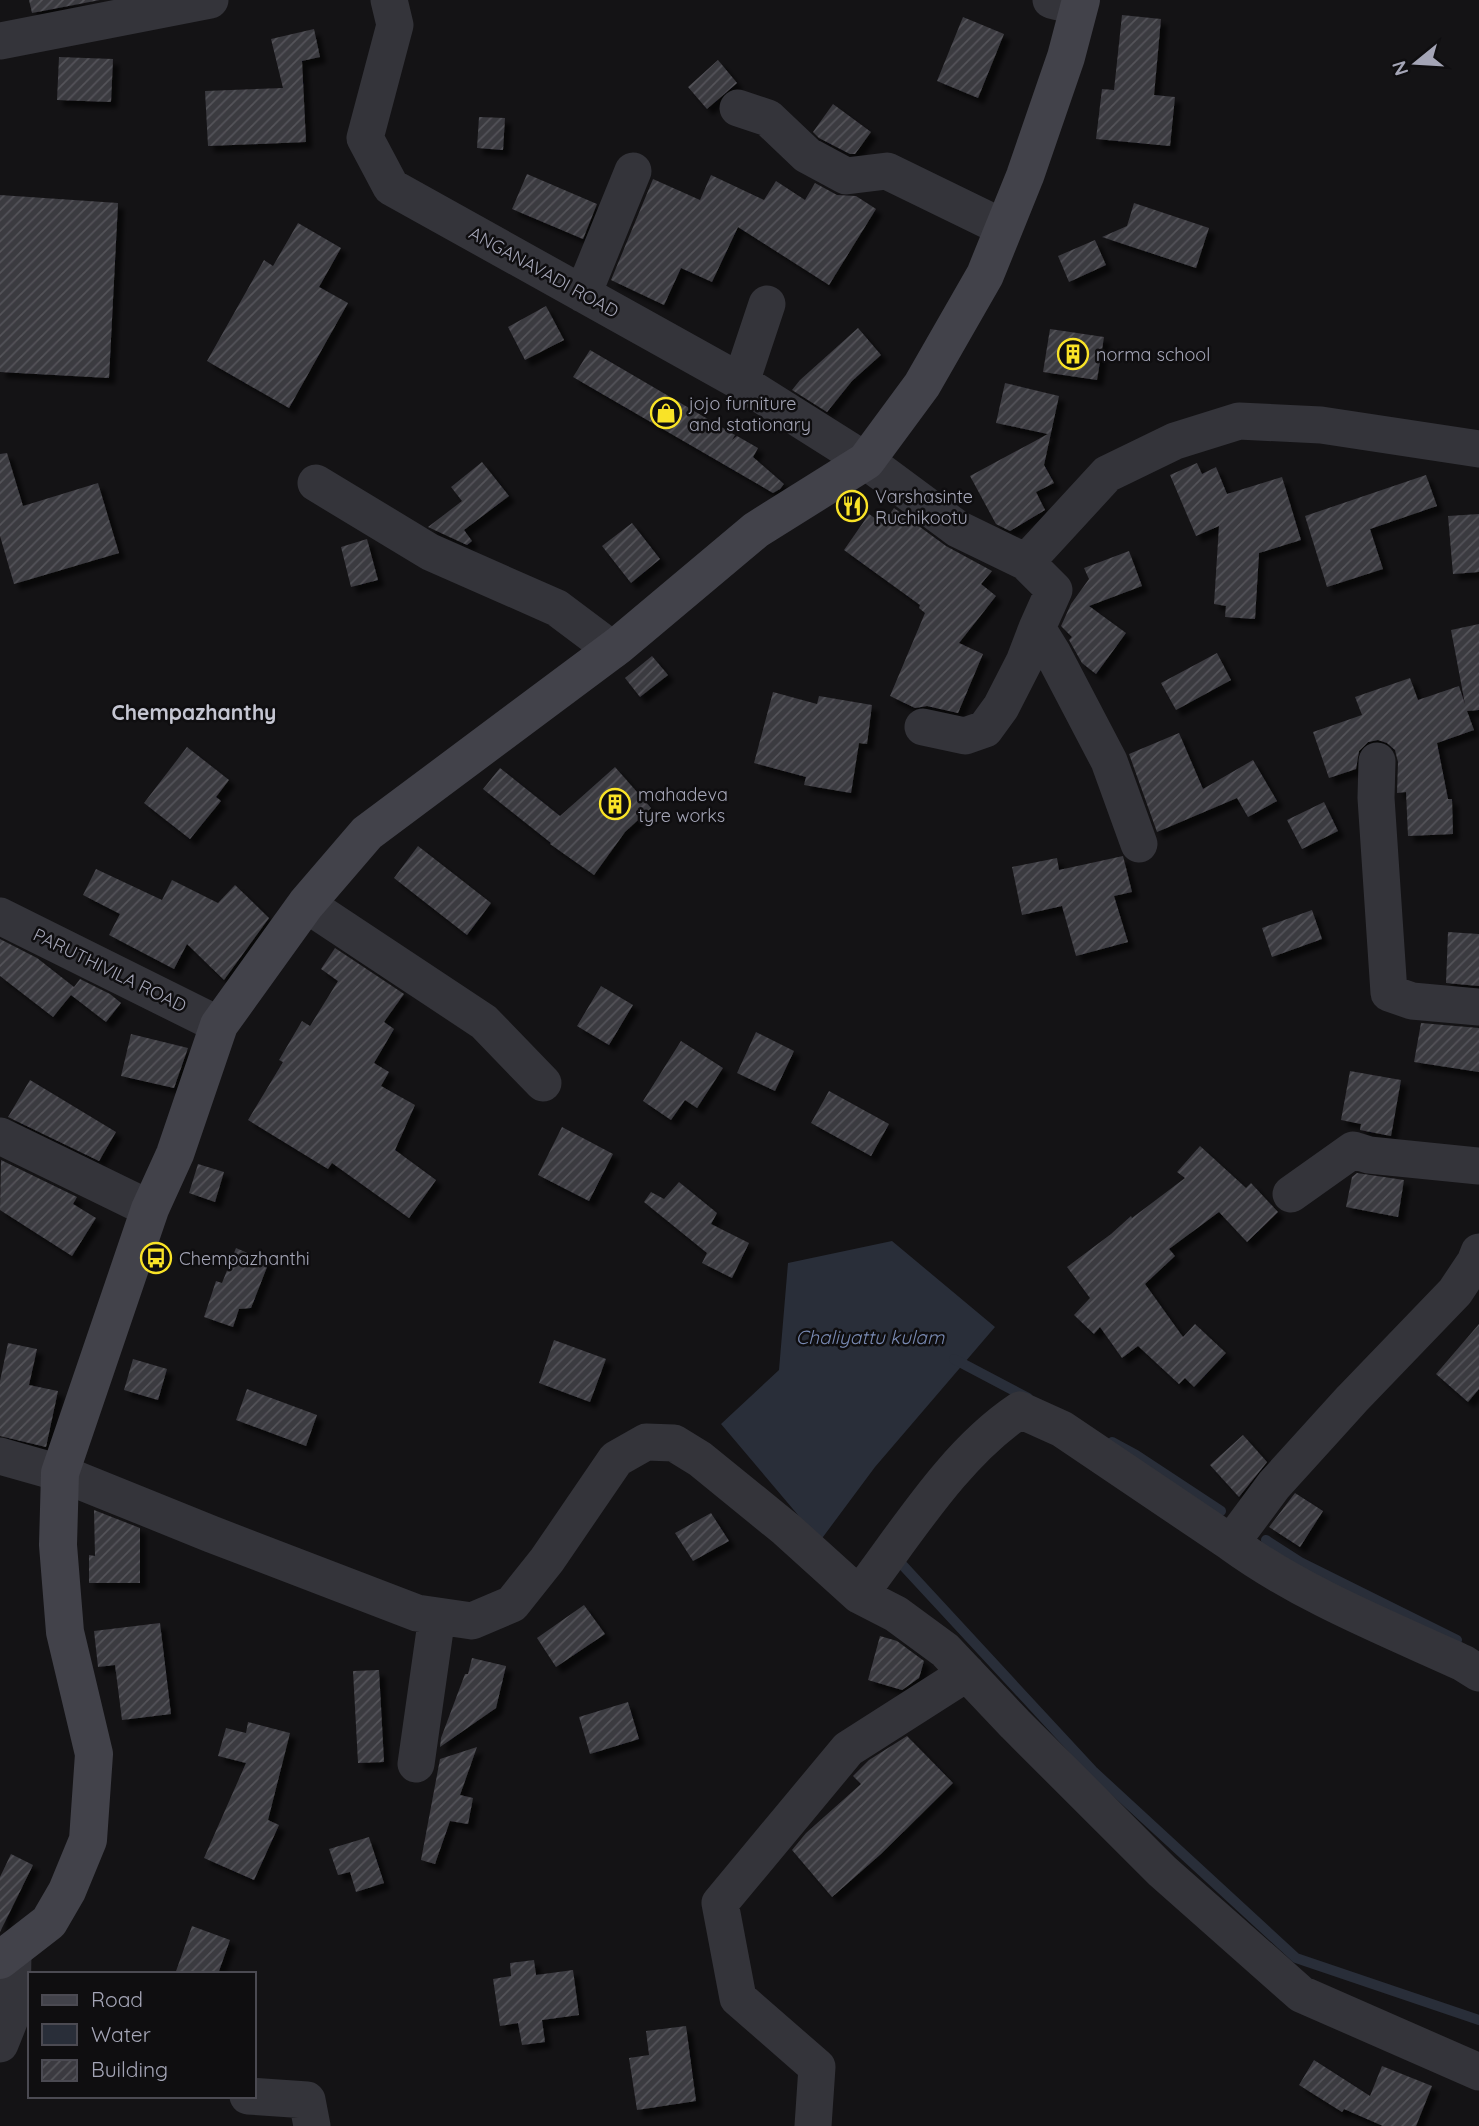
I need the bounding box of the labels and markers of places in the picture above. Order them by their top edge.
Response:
building icon: norma school [1056,337,1090,371]
place label: norma school [1096,343,1210,366]
place label: jojo furniture and stationary [688,392,811,436]
shop icon: jojo furniture and stationary [649,396,683,430]
place label: Varshasinte Ruchikootu [875,485,973,529]
restaurant icon: Varshasinte Ruchikootu [835,489,869,523]
place label: mahadeva tyre works [638,783,728,827]
building icon: mahadeva tyre works [598,787,632,821]
bus stop icon: Chempazhanthi [139,1241,173,1275]
place label: Chempazhanthi [179,1247,310,1270]

